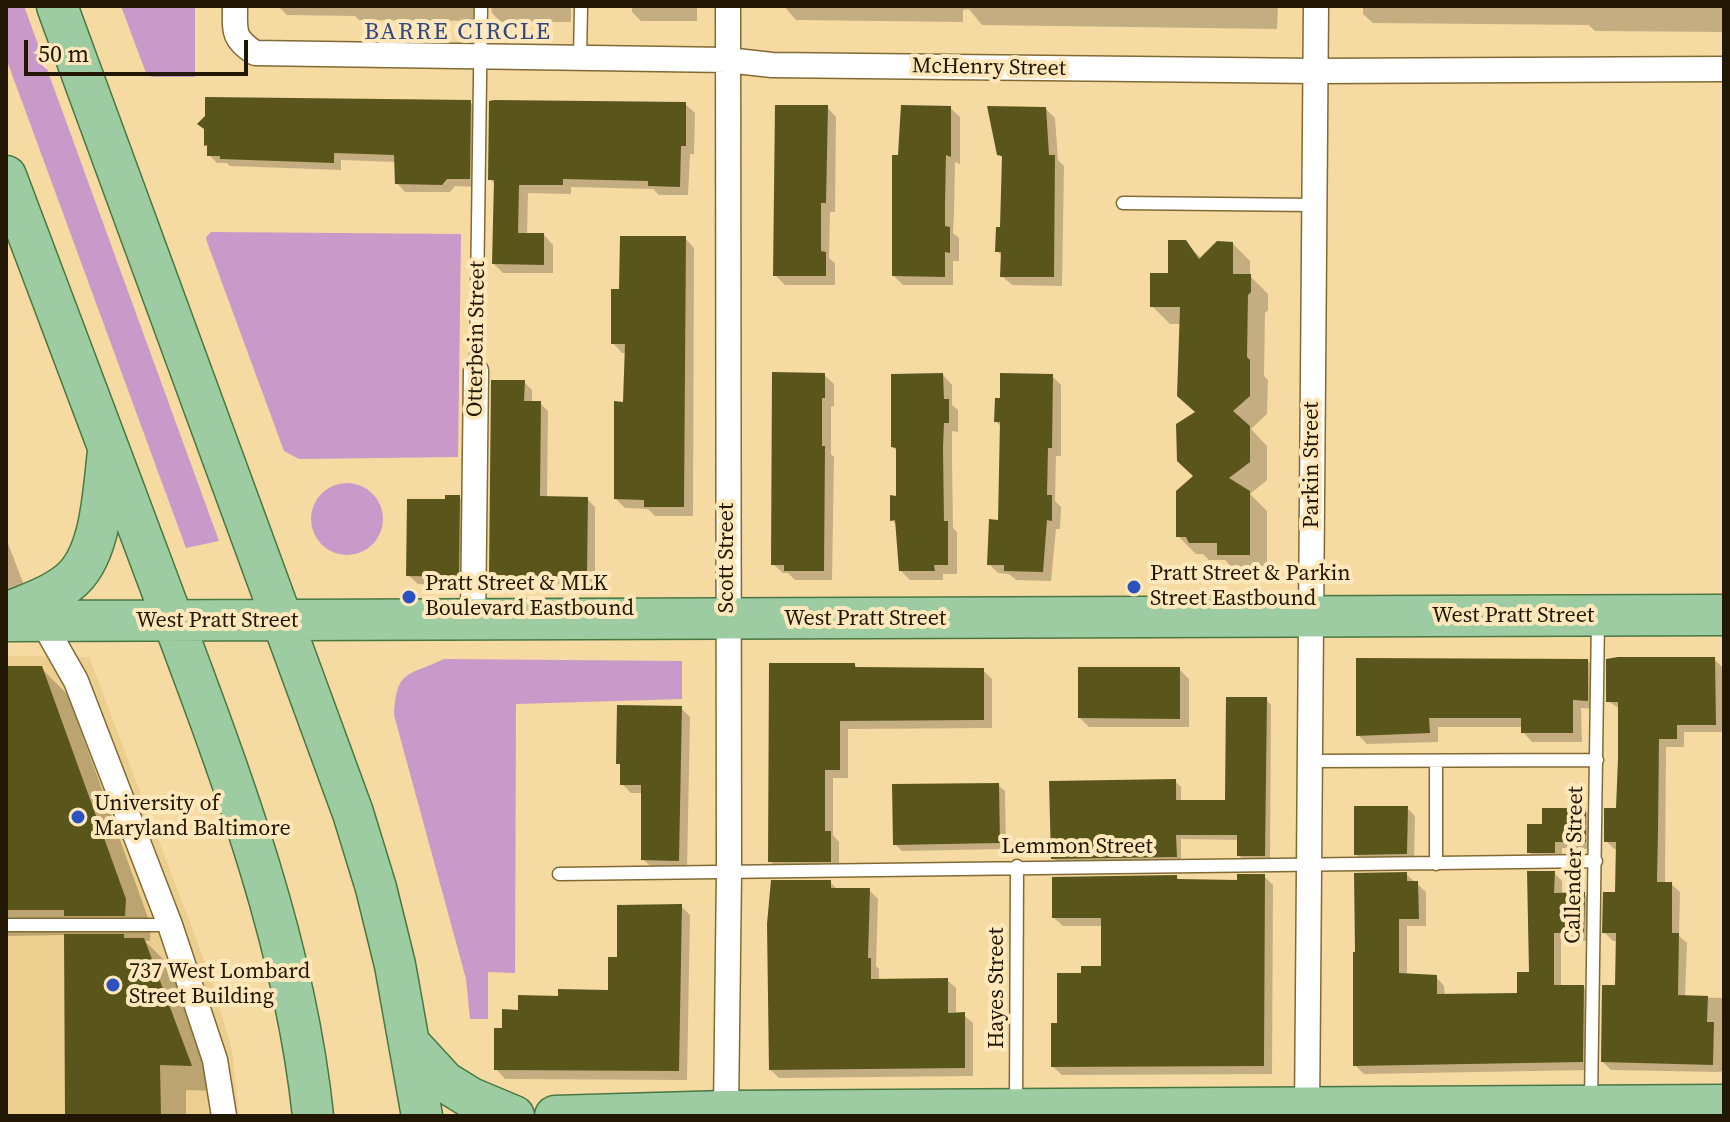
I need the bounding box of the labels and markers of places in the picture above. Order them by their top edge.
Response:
place label: Pratt Street & Parkin Street Eastbound [1150,561,1351,612]
place label: Pratt Street & MLK Boulevard Eastbound [425,571,634,622]
marker: Pratt Street & Parkin Street Eastbound [1125,578,1143,596]
marker: Pratt Street & MLK Boulevard Eastbound [400,588,418,606]
place label: University of Maryland Baltimore [94,791,291,842]
marker: University of Maryland Baltimore [69,808,87,826]
place label: 737 West Lombard Street Building [129,959,310,1010]
marker: 737 West Lombard Street Building [104,976,122,994]

